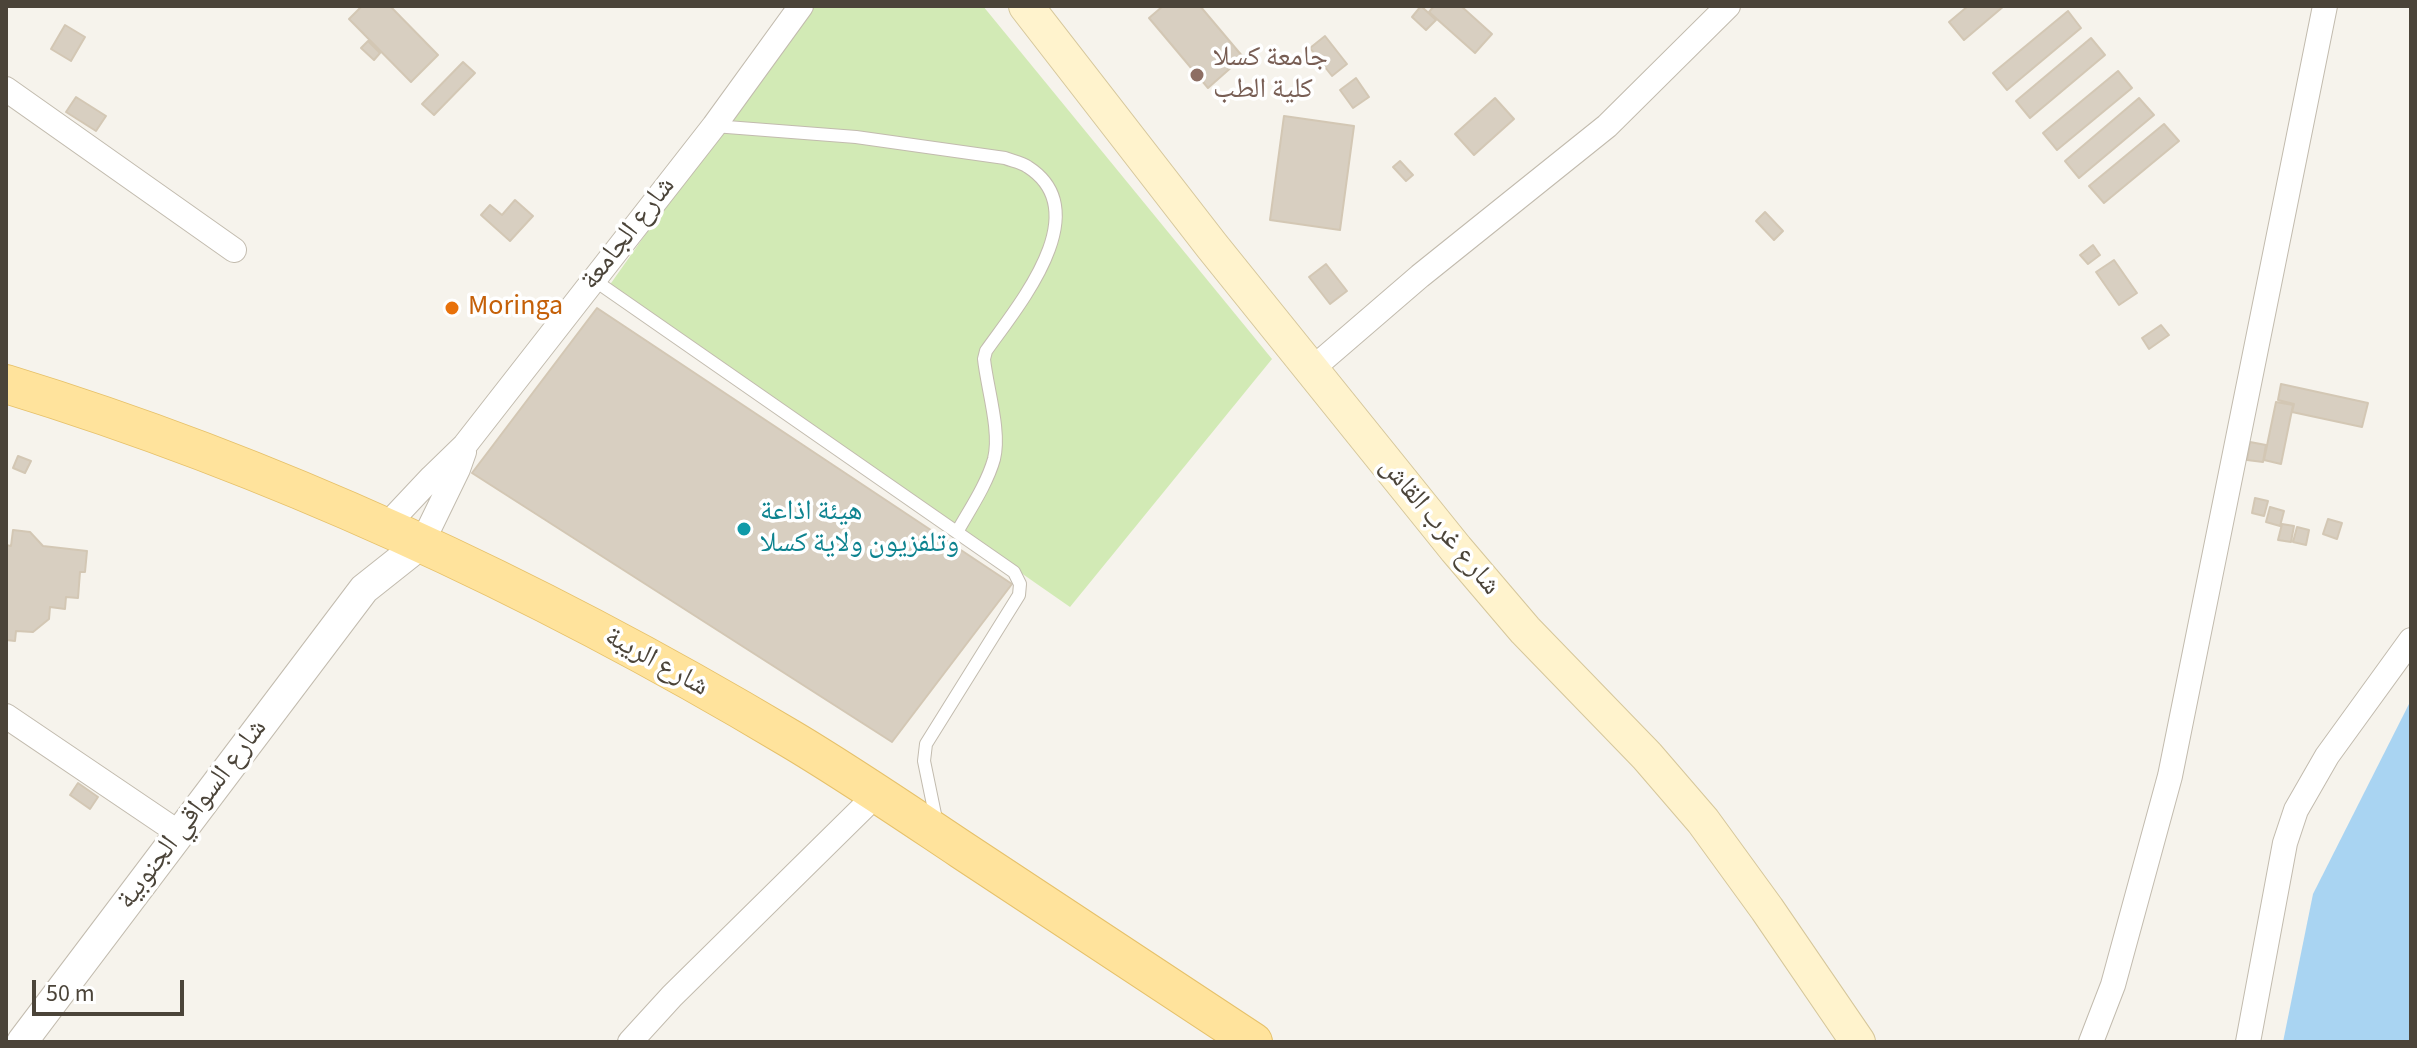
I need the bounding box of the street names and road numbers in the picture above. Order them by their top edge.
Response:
street label: شارع الجامعة [574,171,684,297]
street label: شارع غرب القاش [1371,451,1507,603]
street label: شارع الريبة [598,621,714,705]
street label: شارع السواقي الجنوبية [111,713,275,917]

